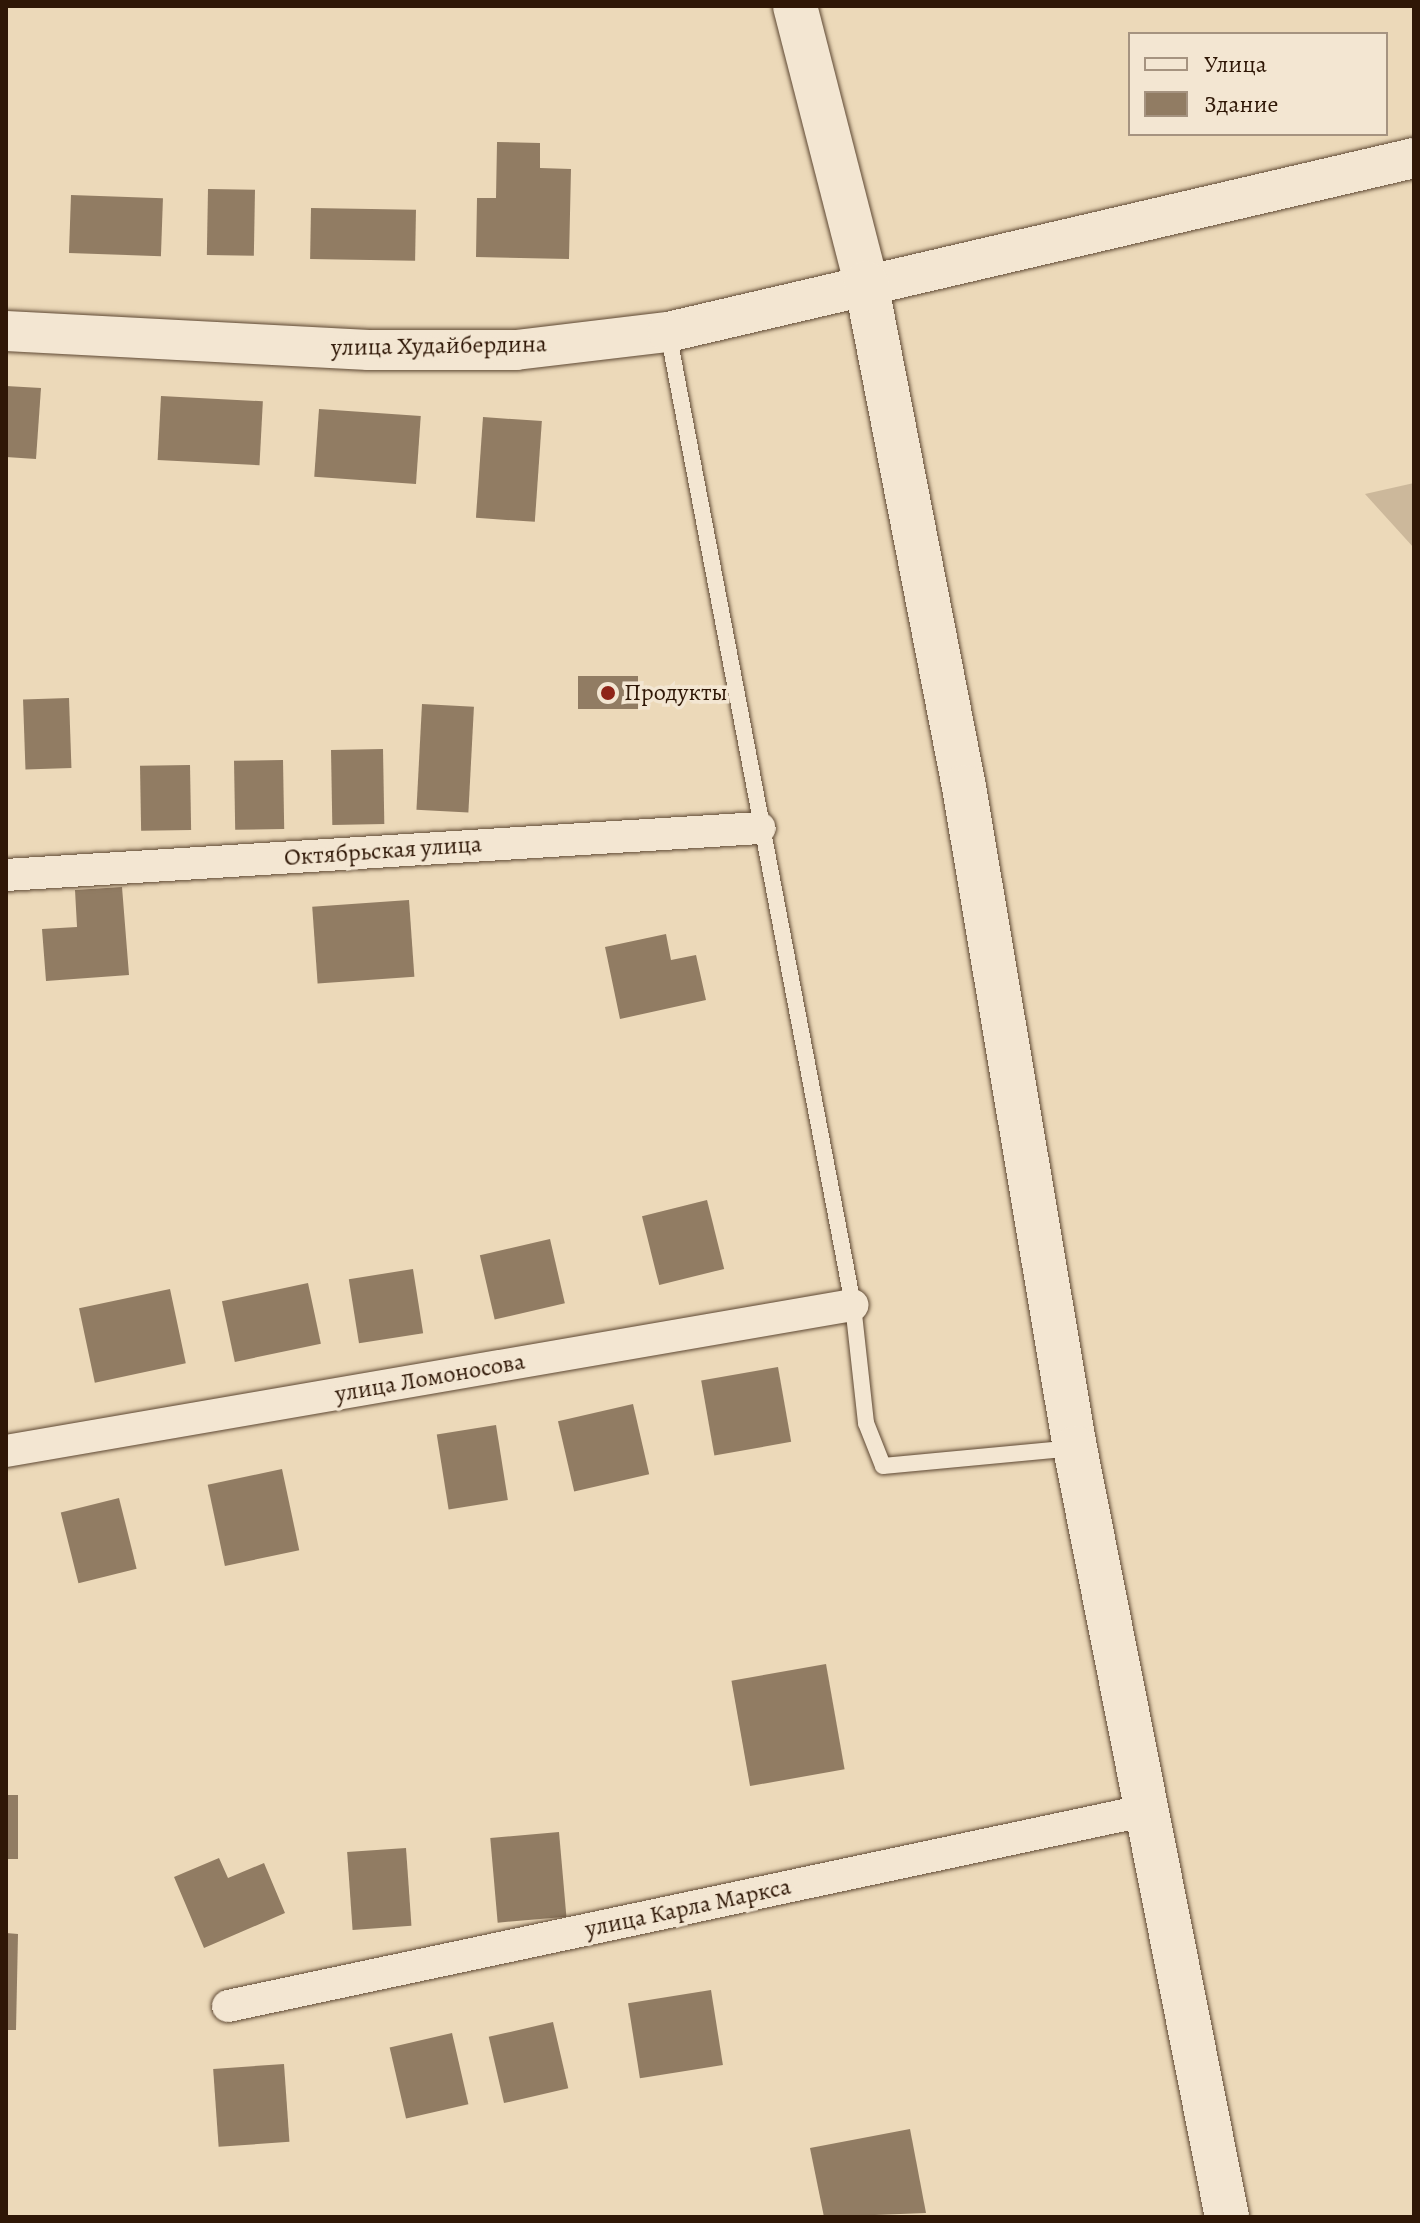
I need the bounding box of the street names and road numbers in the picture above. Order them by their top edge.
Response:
street label: улица Худайбердина [331,330,547,362]
street label: Октябрьская улица [283,830,483,872]
street label: улица Ломоносова [333,1347,527,1409]
street label: улица Карла Маркса [583,1872,793,1944]

